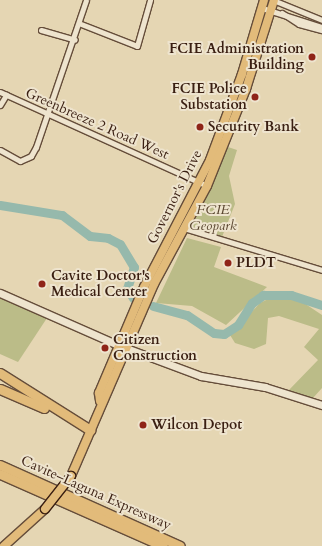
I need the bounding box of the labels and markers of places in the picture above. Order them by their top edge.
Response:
place label: FCIE Administration Building [169,41,304,74]
marker: FCIE Administration Building [307,52,317,62]
place label: FCIE Police Substation [172,81,247,114]
marker: FCIE Police Substation [250,92,260,102]
place label: Security Bank [208,119,299,135]
marker: Security Bank [195,122,205,132]
place label: PLDT [236,255,276,271]
marker: PLDT [223,258,233,268]
place label: Cavite Doctor's Medical Center [51,268,150,300]
marker: Cavite Doctor's Medical Center [36,278,48,290]
place label: Citizen Construction [113,332,197,364]
marker: Citizen Construction [100,343,110,353]
place label: Wilcon Depot [151,417,242,433]
marker: Wilcon Depot [138,420,148,430]

